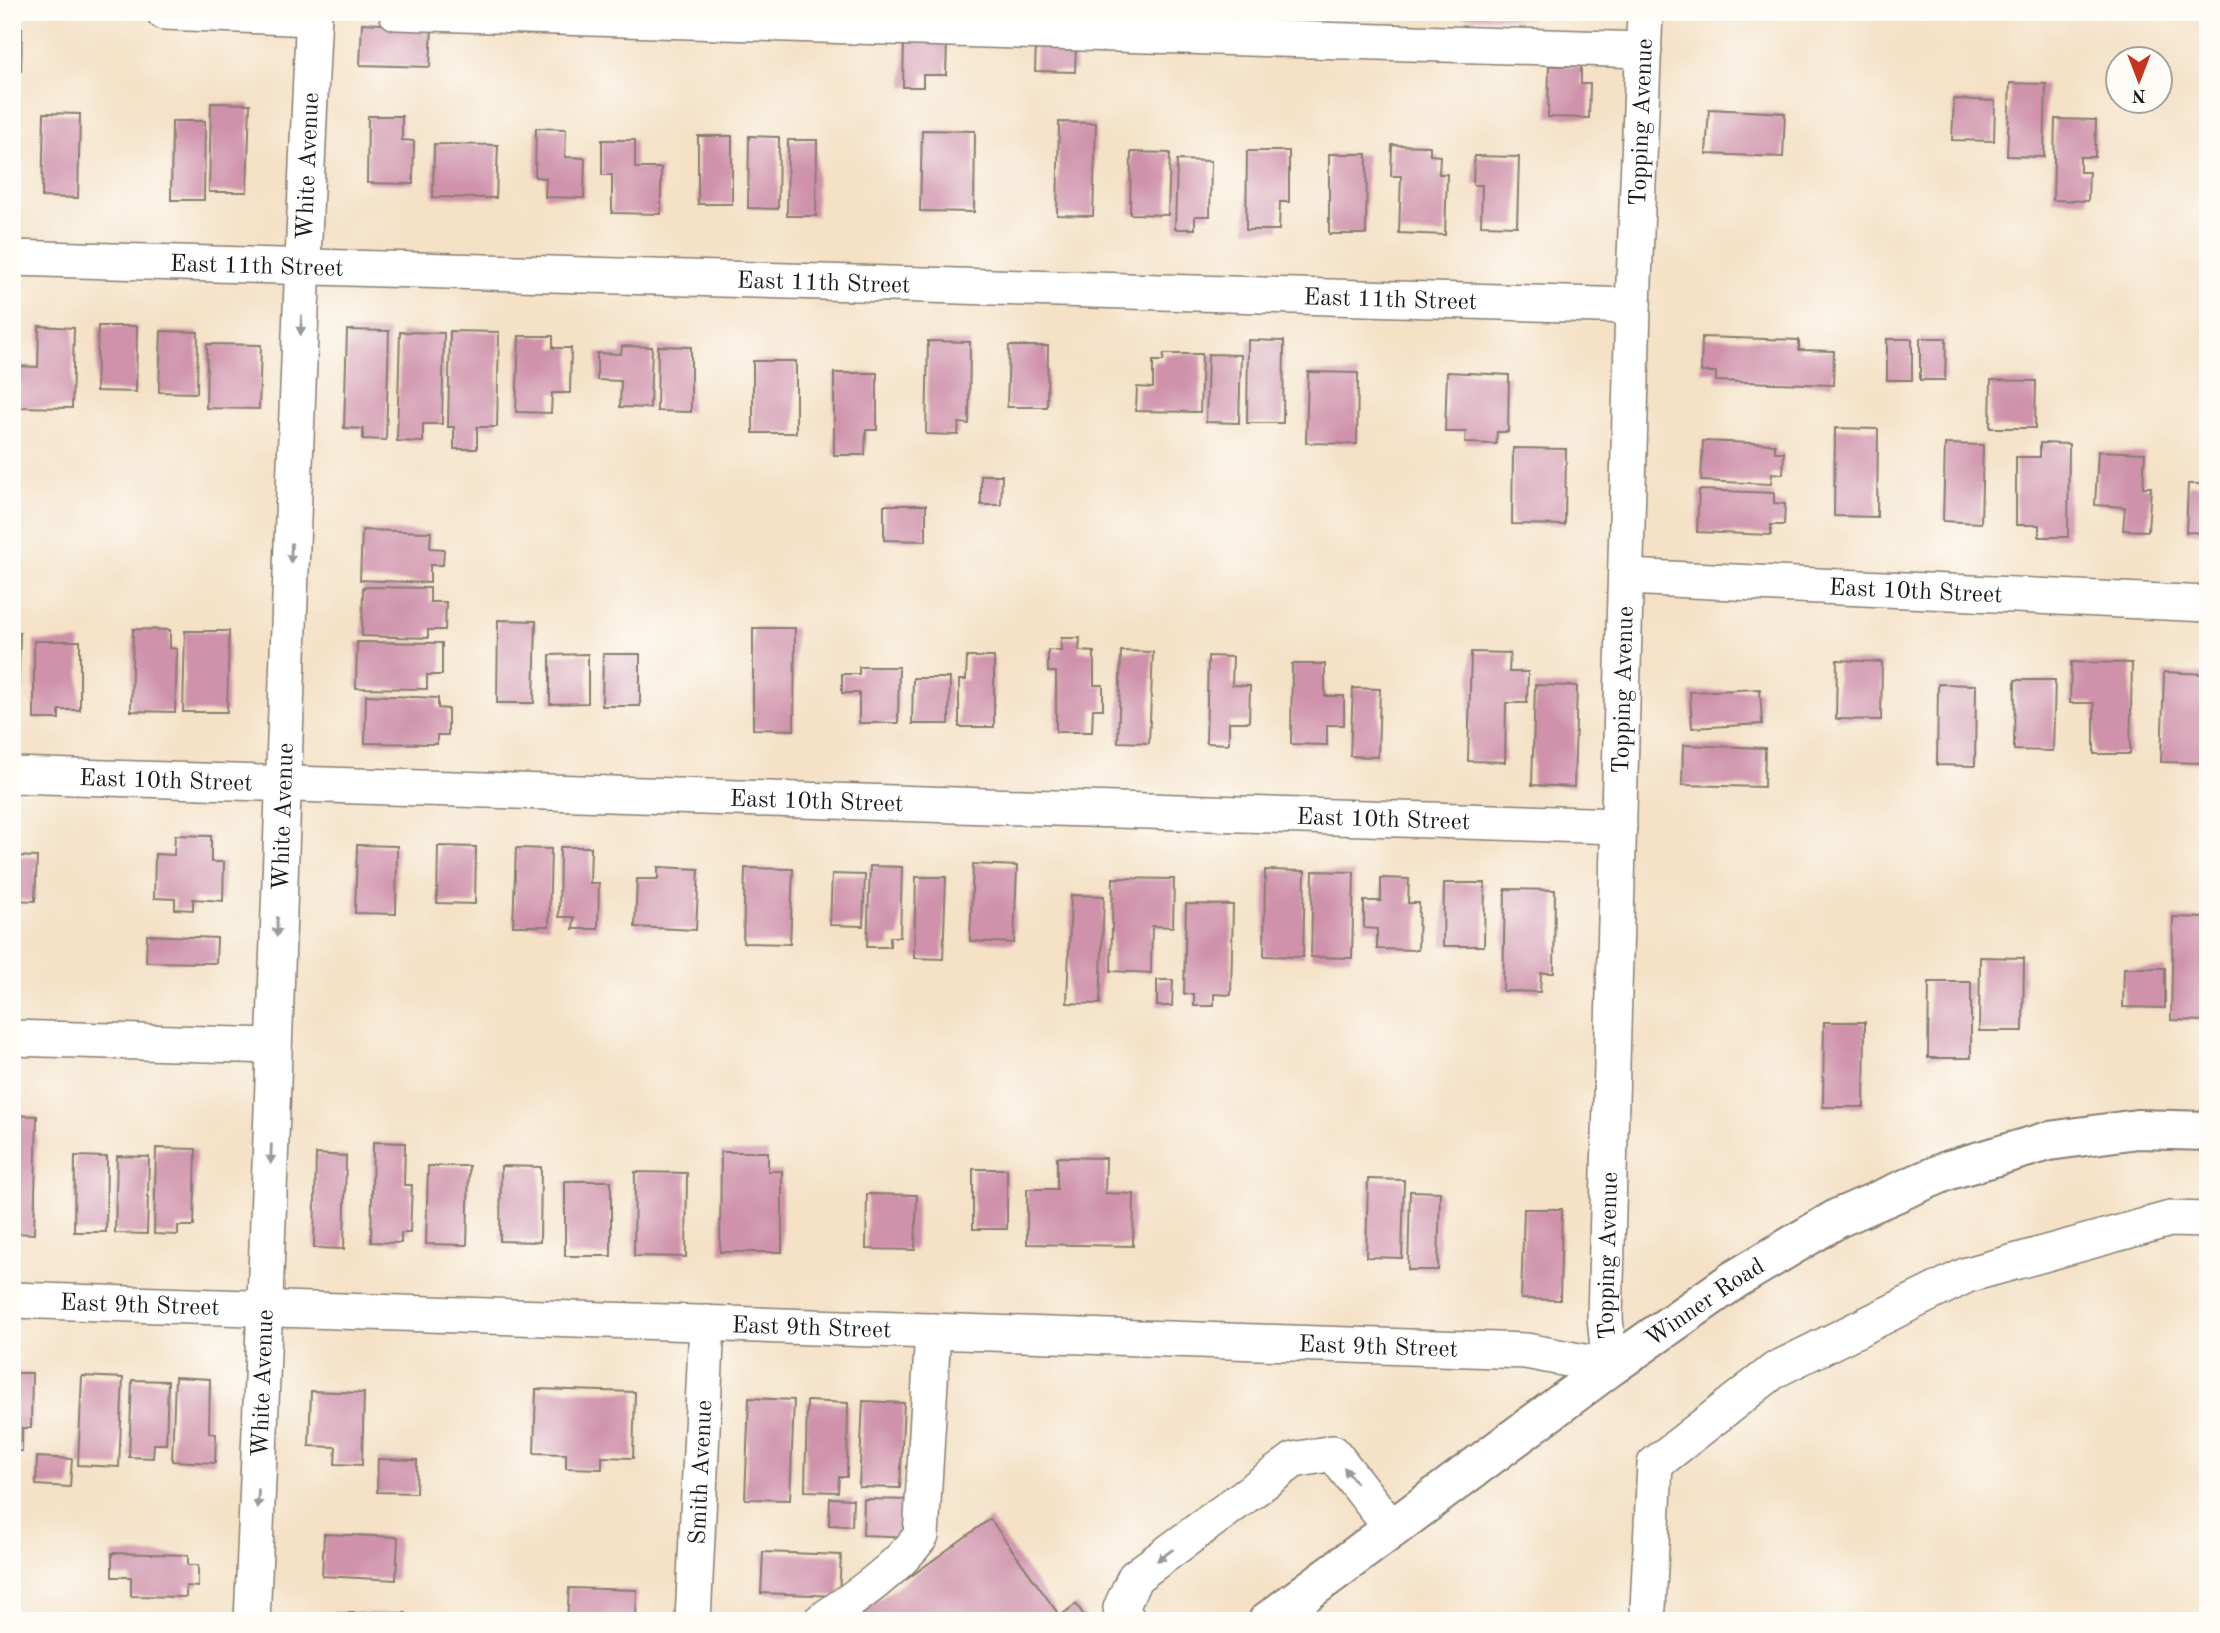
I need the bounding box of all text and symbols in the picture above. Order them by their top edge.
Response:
street label: Topping Avenue [1627,38,1658,207]
north arrow [2104,46,2174,116]
text: N [2131,85,2146,104]
street label: White Avenue [294,92,324,240]
street label: East 11th Street [170,253,344,282]
street label: East 11th Street [736,269,911,299]
street label: East 11th Street [1303,286,1477,315]
one-way arrow [296,314,307,336]
one-way arrow [286,542,297,564]
street label: East 10th Street [1828,576,2003,608]
street label: Topping Avenue [1610,606,1639,774]
street label: White Avenue [270,742,299,891]
street label: East 10th Street [79,767,253,797]
street label: East 10th Street [729,788,904,817]
street label: East 10th Street [1296,806,1470,835]
one-way arrow [271,916,283,938]
one-way arrow [265,1143,276,1165]
street label: Topping Avenue [1594,1172,1623,1340]
street label: Winner Road [1642,1255,1769,1352]
street label: East 9th Street [60,1292,220,1321]
street label: White Avenue [249,1309,279,1458]
street label: East 9th Street [731,1314,892,1344]
street label: East 9th Street [1298,1333,1458,1363]
street label: Smith Avenue [687,1399,717,1545]
one-way arrow [1343,1467,1358,1485]
one-way arrow [252,1488,263,1510]
one-way arrow [1156,1548,1175,1562]

